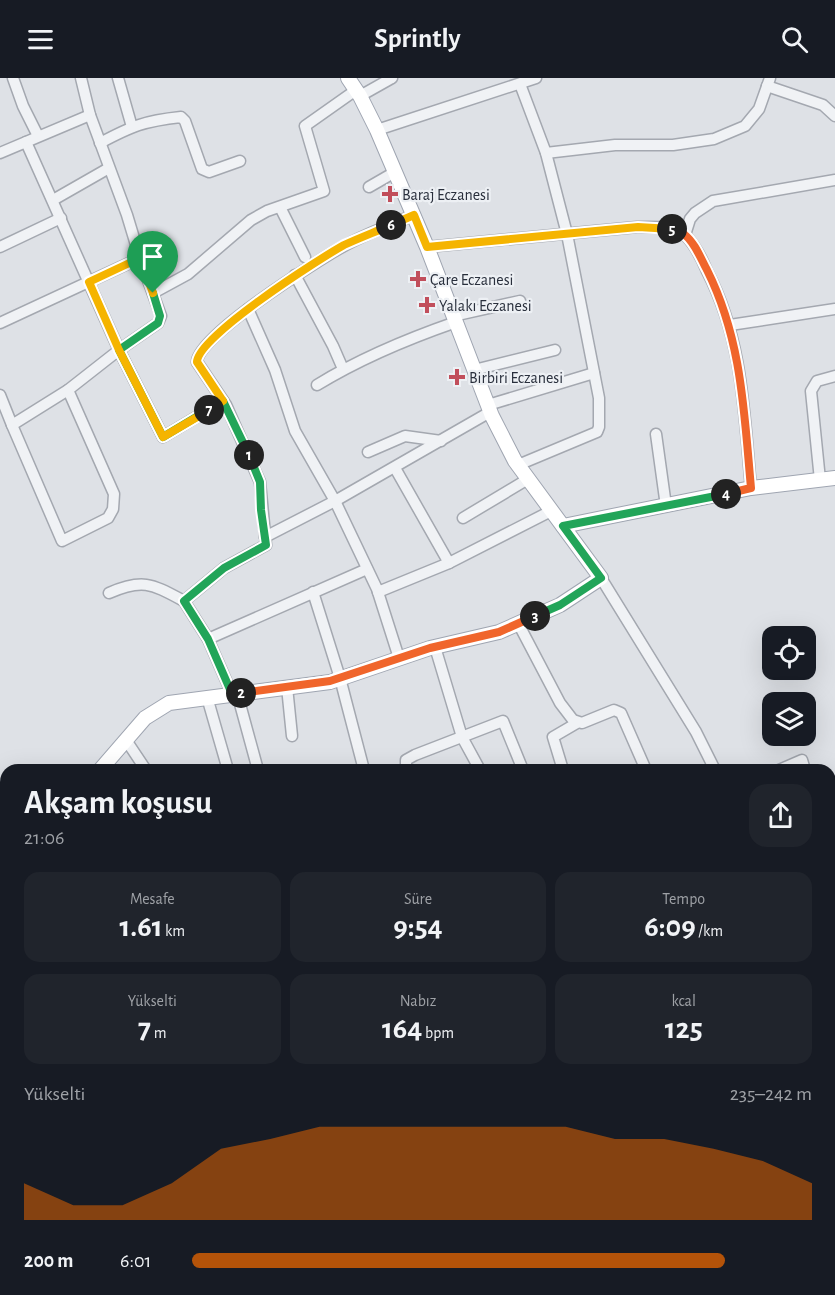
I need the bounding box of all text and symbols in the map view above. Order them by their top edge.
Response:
icon: menu [24,23,57,56]
icon: search [778,23,811,56]
text: Sprintly [374,25,461,52]
marker: Baraj Eczanesi [383,187,397,201]
place label: Baraj Eczanesi [402,187,490,204]
pin: 6 [376,210,406,240]
pin: 5 [657,214,687,244]
text: 6 [387,217,395,233]
text: 5 [669,221,675,237]
pin [127,231,178,293]
icon: arrive [136,240,169,273]
marker: Çare Eczanesi [411,272,425,286]
place label: Çare Eczanesi [430,272,513,288]
marker: Yalakı Eczanesi [420,298,434,312]
place label: Yalakı Eczanesi [439,298,532,314]
marker: Birbiri Eczanesi [450,370,464,384]
place label: Birbiri Eczanesi [469,370,563,386]
pin: 7 [194,395,224,425]
text: 7 [206,402,212,418]
pin: 1 [234,440,264,470]
text: 1 [246,447,252,463]
pin: 4 [711,479,741,509]
text: 4 [722,486,730,502]
pin: 3 [520,601,550,631]
text: 3 [532,608,538,624]
map controls [762,626,816,746]
button: locate [762,626,816,680]
pin: 2 [226,678,256,708]
text: 2 [237,685,245,701]
button: layers [762,692,816,746]
button: share [749,784,812,847]
text: Akşam koşusu [24,787,212,820]
text: 21:06 [24,828,65,848]
text: Mesafe [130,891,175,907]
text: Süre [404,891,432,907]
text: Tempo [662,891,705,907]
text: 1.61 [119,912,162,942]
text: 9:54 [393,912,443,942]
text: 6:09 [644,912,696,942]
text: km [162,923,185,939]
text: /km [696,923,723,939]
text: Yükselti [128,993,177,1009]
text: Nabız [400,993,436,1009]
text: kcal [671,993,696,1009]
text: 7 [138,1014,151,1044]
text: 164 [382,1014,422,1044]
text: 125 [665,1014,703,1044]
text: m [151,1025,167,1041]
text: bpm [422,1025,454,1041]
text: Yükselti [24,1084,85,1104]
text: 235–242 m [730,1084,812,1104]
text: 200 m [24,1251,73,1271]
text: 6:01 [120,1251,151,1271]

